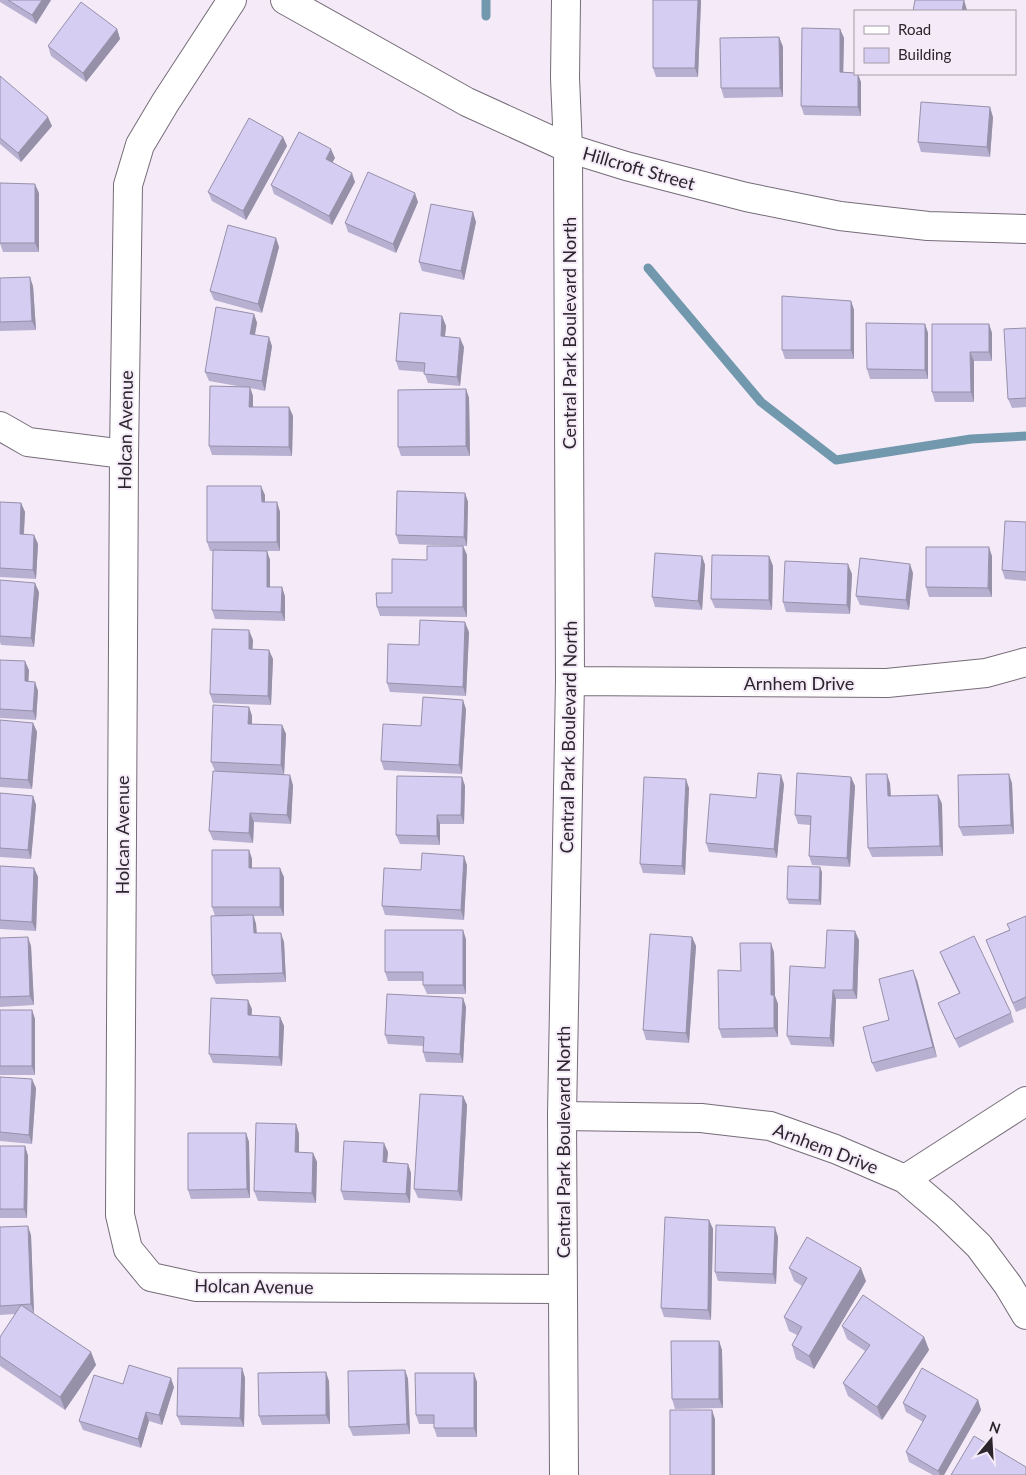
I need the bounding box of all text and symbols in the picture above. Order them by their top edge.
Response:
legend [854,10,1016,75]
text: Road [898,20,931,38]
text: Building [898,45,951,63]
street label: Hillcroft Street [580,142,698,195]
street label: Central Park Boulevard North [558,217,580,449]
street label: Holcan Avenue [113,370,137,490]
street label: Central Park Boulevard North [555,620,581,854]
street label: Arnhem Drive [744,672,854,694]
street label: Holcan Avenue [111,775,133,895]
street label: Central Park Boulevard North [552,1026,574,1258]
street label: Arnhem Drive [770,1118,882,1178]
street label: Holcan Avenue [194,1274,314,1298]
north arrow [966,1415,1016,1465]
text: N [987,1417,1003,1437]

